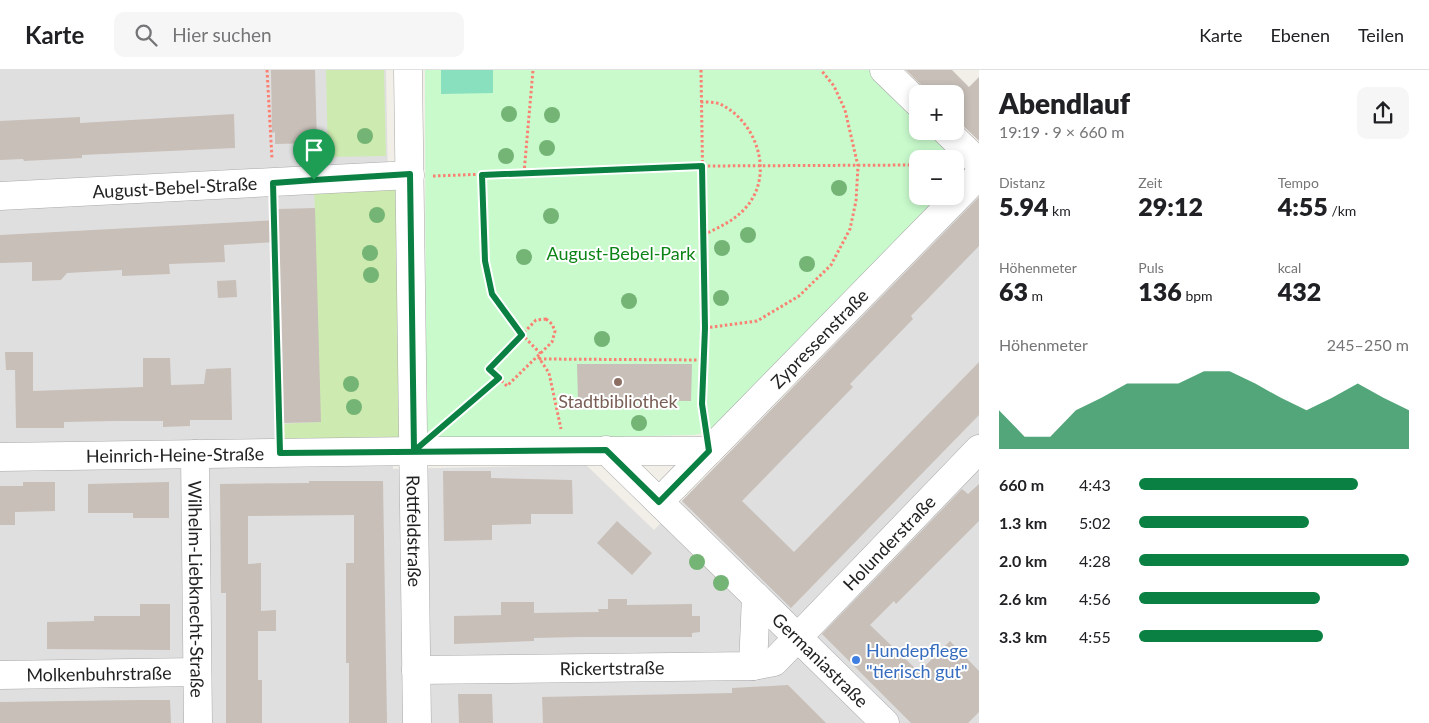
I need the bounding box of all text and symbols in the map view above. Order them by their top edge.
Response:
search box [114,12,464,57]
text: Karte [25,20,84,49]
icon: search [132,21,160,49]
text: Hier suchen [172,23,272,46]
text: Karte [1199,24,1242,46]
text: Ebenen [1270,24,1330,46]
text: Teilen [1358,24,1404,46]
map controls [909,85,964,205]
button: + [909,85,964,140]
text: Abendlauf [999,86,1130,120]
button: share [1357,87,1409,139]
text: 19:19 · 9 × 660 m [999,122,1124,141]
pin [293,129,335,180]
icon: arrive [300,136,328,164]
button: − [909,150,964,205]
street label: August-Bebel-Straße [92,172,258,202]
text: Distanz [999,174,1045,191]
text: Zeit [1138,174,1162,191]
text: Tempo [1278,174,1319,191]
text: 5.94 [999,191,1048,221]
text: 29:12 [1138,191,1203,221]
text: 4:55 [1278,191,1328,221]
text: km [1048,202,1071,219]
text: /km [1328,202,1356,219]
park label: August-Bebel-Park [546,242,696,264]
text: Höhenmeter [999,259,1077,276]
text: Puls [1138,259,1164,276]
text: kcal [1278,259,1301,276]
text: 63 [999,276,1028,306]
text: 136 [1138,276,1182,306]
text: 432 [1278,276,1321,306]
street label: Zypressenstraße [766,284,873,393]
text: m [1028,287,1043,304]
text: bpm [1182,287,1213,304]
text: Höhenmeter [999,335,1088,354]
text: 245–250 m [1327,335,1409,354]
marker: Stadtbibliothek [612,376,624,388]
place label: Stadtbibliothek [558,390,679,412]
street label: Heinrich-Heine-Straße [86,442,264,467]
street label: Rottfeldstraße [403,475,426,587]
text: 660 m [999,475,1044,494]
text: 4:43 [1079,475,1111,494]
street label: Wilhelm-Liebknecht-Straße [184,480,209,698]
street label: Holunderstraße [838,490,940,595]
text: 1.3 km [999,513,1047,532]
text: 5:02 [1079,513,1111,532]
text: 2.0 km [999,551,1047,570]
text: 4:28 [1079,551,1111,570]
text: 2.6 km [999,589,1047,608]
text: 4:56 [1079,589,1111,608]
street label: Germaniastraße [768,608,873,712]
text: 3.3 km [999,627,1047,646]
text: 4:55 [1079,627,1111,646]
place label: Hundepflege "tierisch gut" [866,639,968,682]
marker: Hundepflege "tierisch gut" [850,654,862,666]
street label: Rickertstraße [559,656,665,679]
street label: Molkenbuhrstraße [26,661,172,686]

